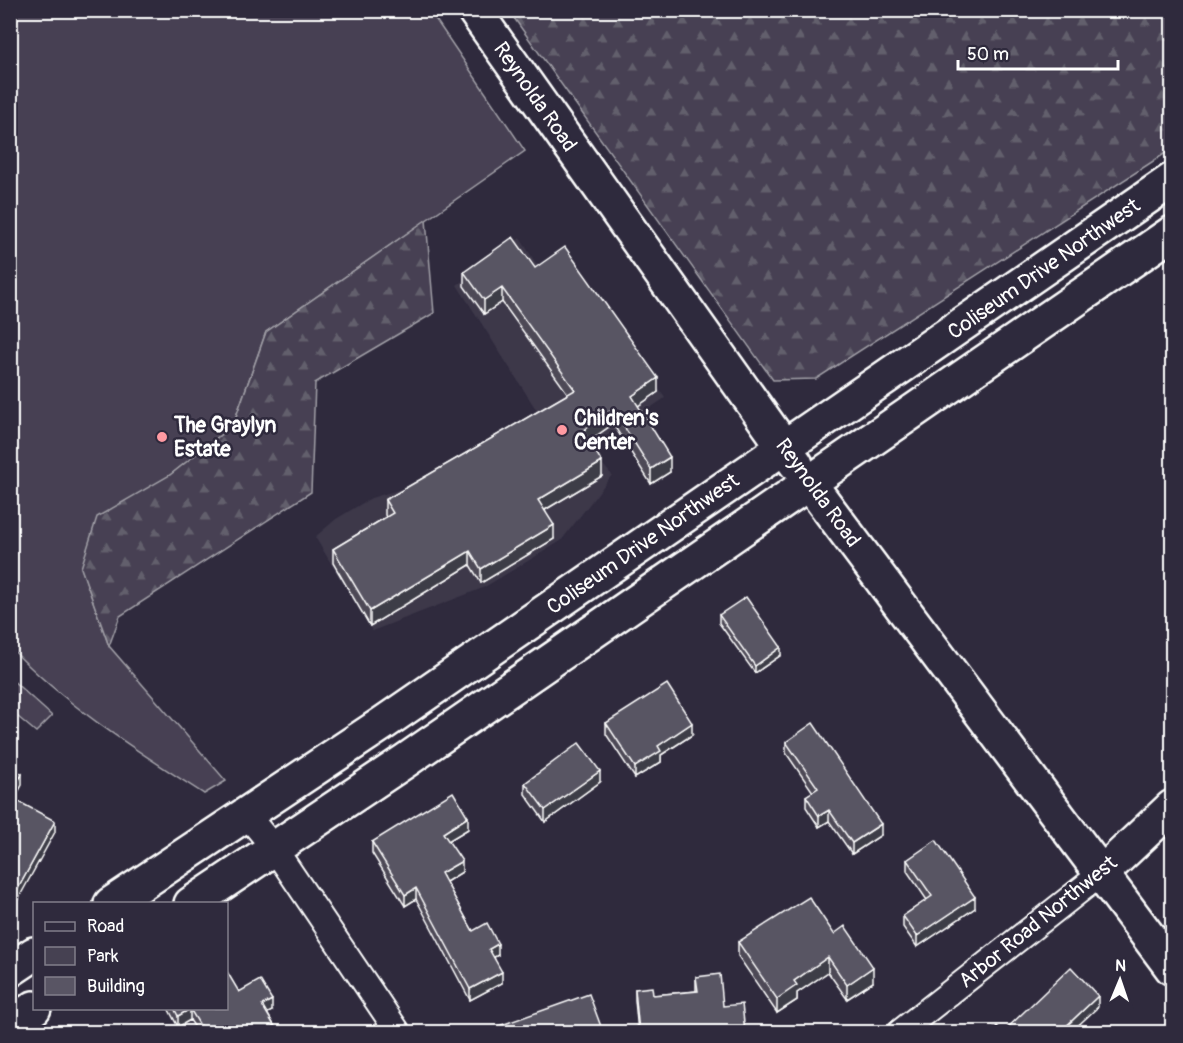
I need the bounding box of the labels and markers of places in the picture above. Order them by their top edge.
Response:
place label: Children's Center [574,405,659,456]
place label: The Graylyn Estate [173,412,277,463]
marker: Children's Center [555,423,569,437]
marker: The Graylyn Estate [155,430,169,444]

